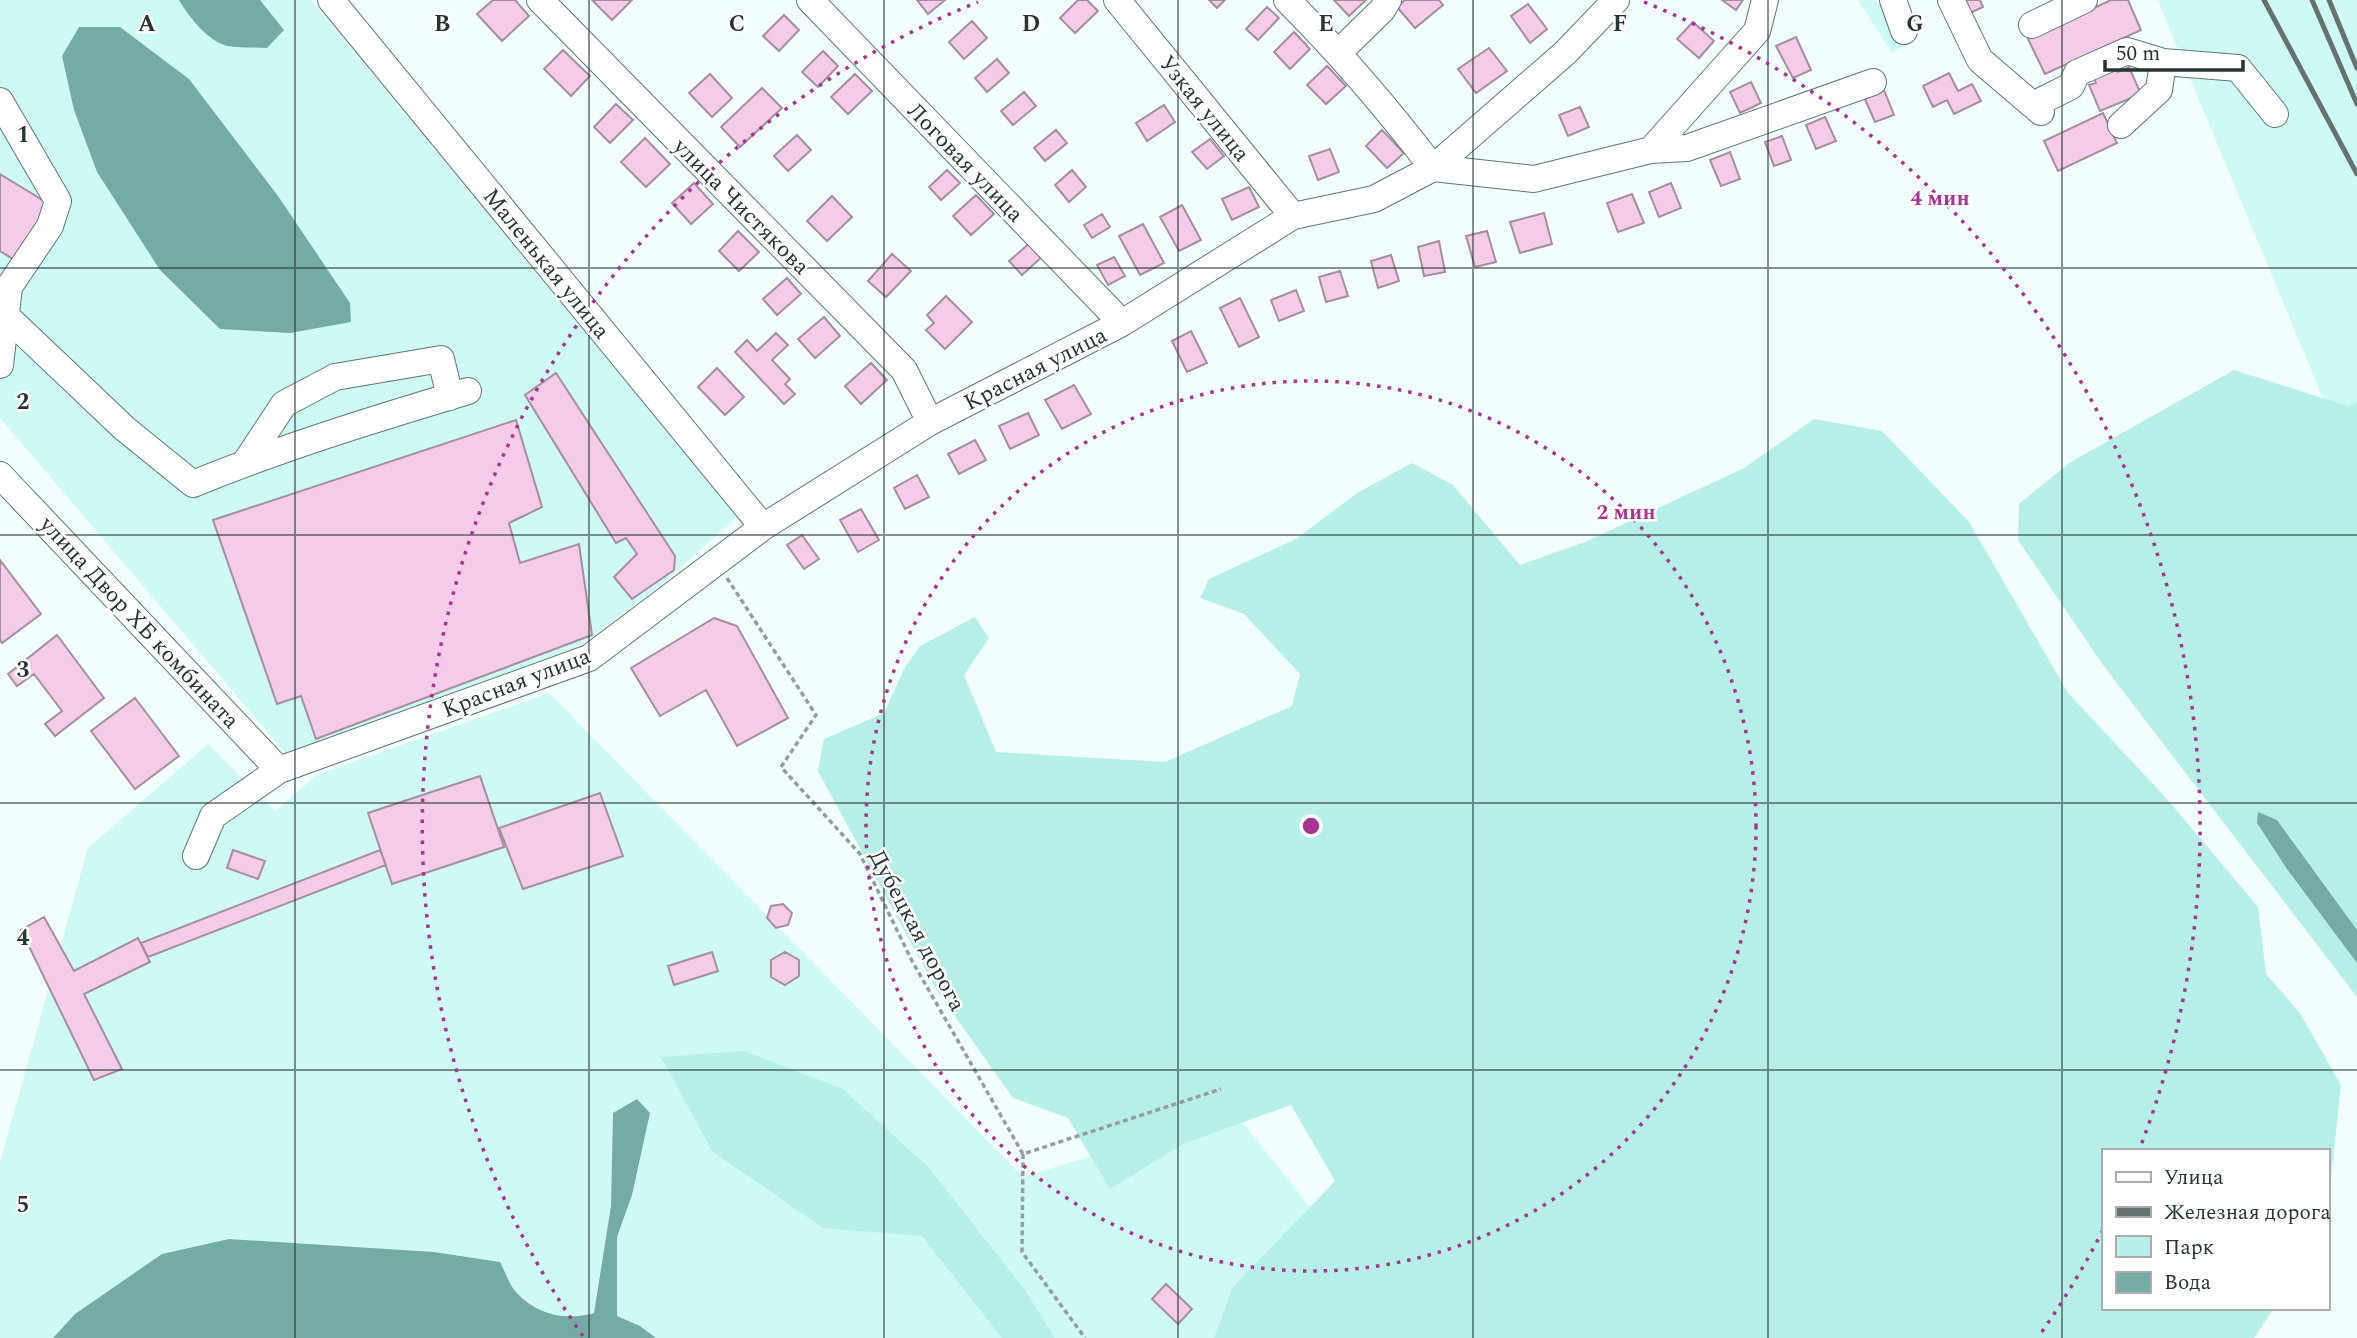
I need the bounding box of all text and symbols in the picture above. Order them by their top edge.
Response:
text: A [138,7,156,42]
text: B [434,7,450,42]
text: C [729,7,745,42]
text: D [1022,7,1040,42]
text: E [1318,7,1334,42]
text: F [1613,7,1627,42]
text: G [1906,7,1924,42]
scale bar [2105,28,2243,72]
text: 50 m [2116,38,2160,70]
street label: Узкая улица [1150,48,1258,170]
street label: Логовая улица [898,95,1031,231]
text: 1 [17,118,29,153]
street label: улица Чистякова [664,130,817,284]
street label: Маленькая улица [474,181,618,347]
text: 4 мин [1910,183,1970,215]
street label: Красная улица [958,318,1114,421]
text: 2 [17,385,30,420]
text: 2 мин [1596,497,1656,529]
street label: улица Двор ХБ комбината [30,508,247,737]
street label: Красная улица [437,639,596,728]
text: 3 [17,653,30,688]
centre of rings [1299,814,1323,838]
street label: Дубецкая дорога [859,844,974,1018]
text: 4 [17,921,30,956]
legend [2102,1149,2329,1310]
text: Улица [2164,1162,2224,1194]
text: 5 [17,1188,29,1223]
text: Железная дорога [2164,1197,2331,1229]
text: Парк [2164,1232,2215,1264]
text: Вода [2164,1267,2212,1299]

